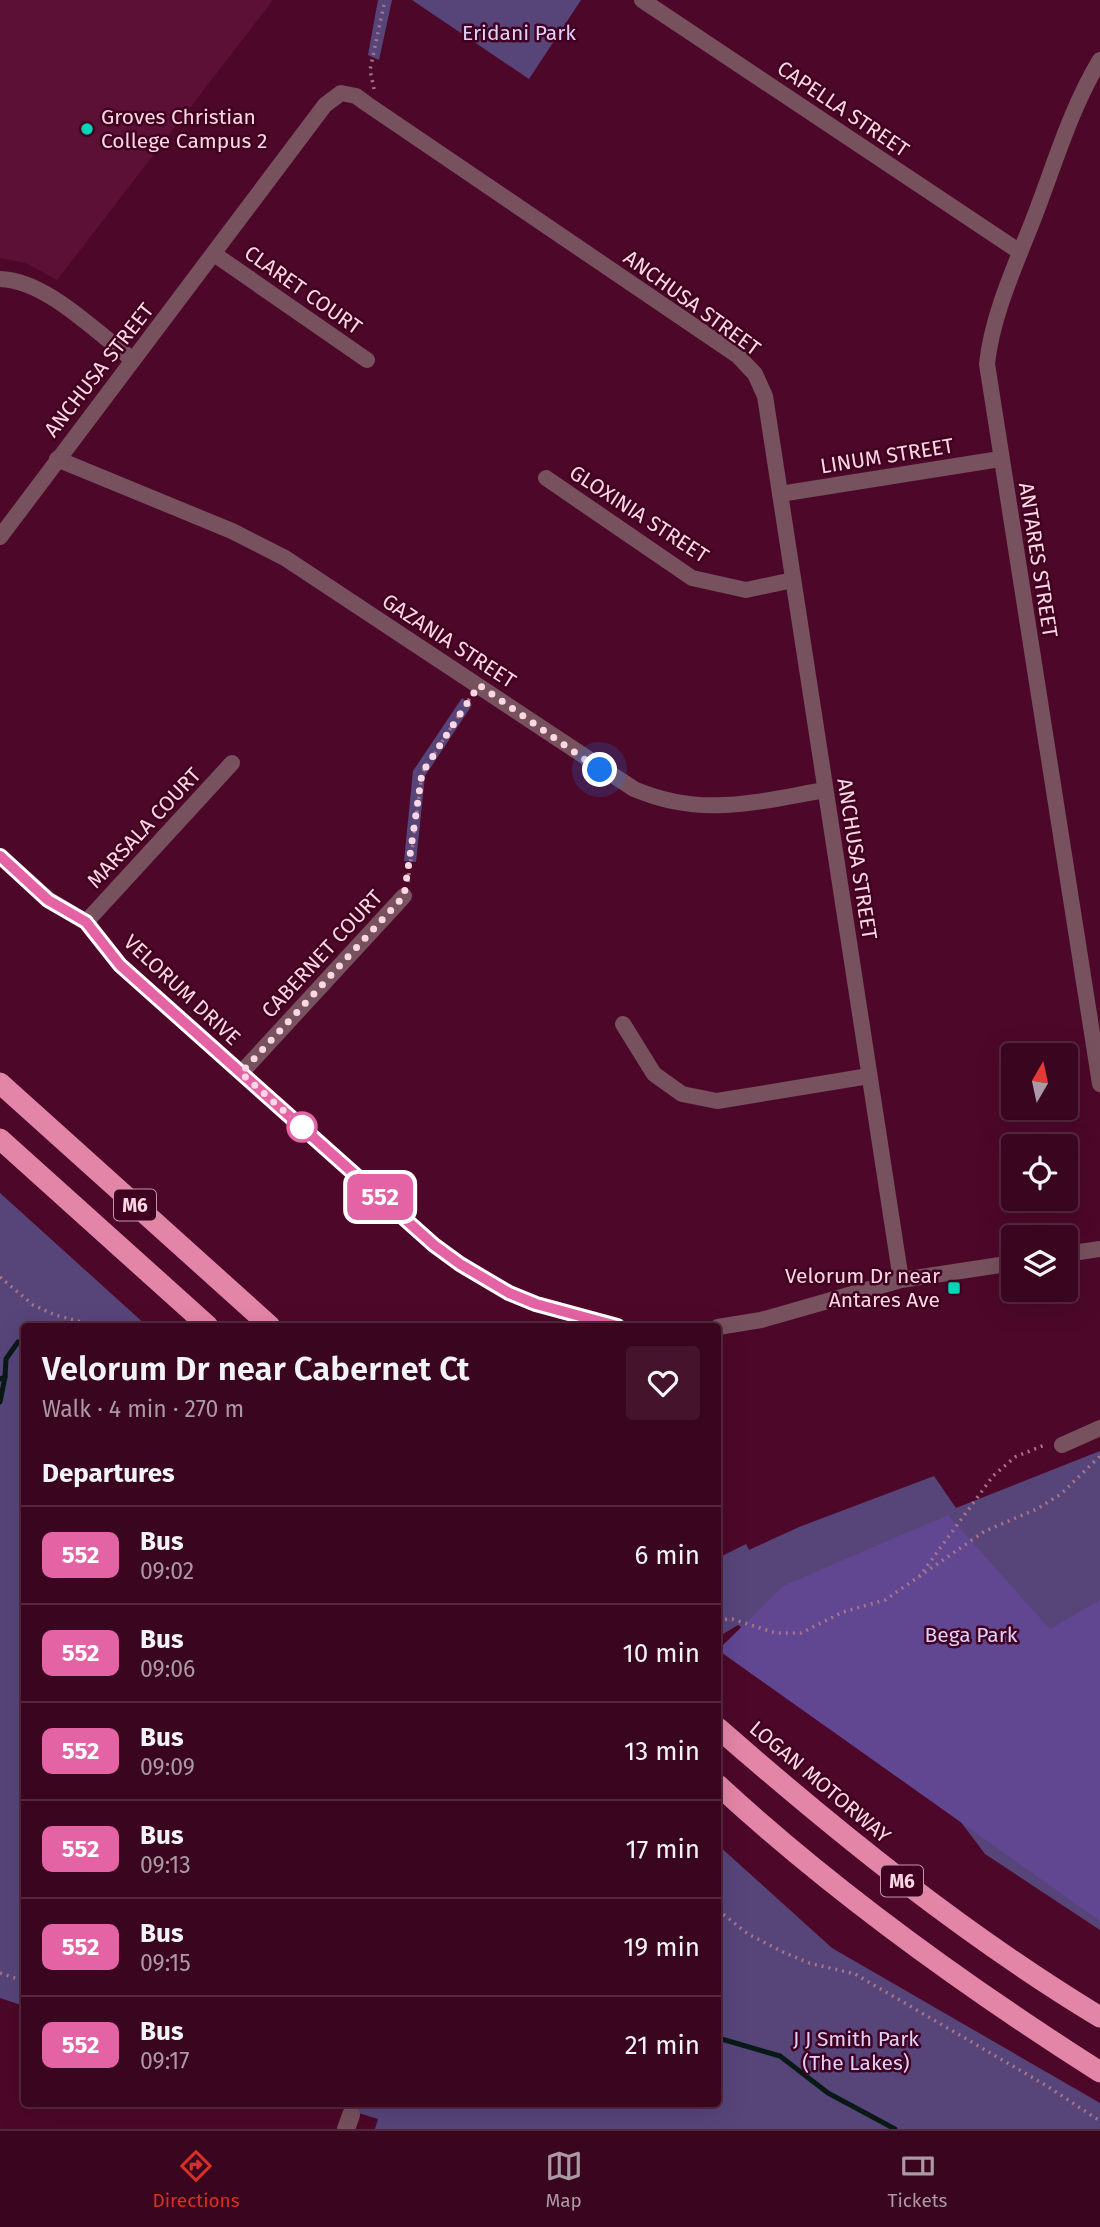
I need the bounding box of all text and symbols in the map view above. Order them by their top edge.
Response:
park label: Eridani Park [462,20,576,46]
street label: CAPELLA STREET [772,55,914,163]
place label: Groves Christian College Campus 2 [101,104,267,154]
marker: Groves Christian College Campus 2 [79,121,95,137]
street label: CLARET COURT [239,240,367,340]
street label: ANCHUSA STREET [618,245,766,361]
street label: ANCHUSA STREET [39,298,160,442]
street label: LINUM STREET [818,433,956,479]
street label: GLOXINIA STREET [565,459,714,569]
street label: ANTARES STREET [1013,481,1063,640]
street label: GAZANIA STREET [377,588,521,694]
your location [582,752,617,787]
street label: MARSALA COURT [82,762,207,894]
street label: ANCHUSA STREET [831,776,883,942]
street label: CABERNET COURT [256,885,388,1023]
street label: VELORUM DRIVE [118,929,246,1051]
north arrow [1001,1043,1078,1120]
map controls [1001,1043,1078,1302]
unlabelled marker [287,1112,317,1142]
button: locate [1001,1134,1078,1211]
line badge: 552 [340,1174,420,1220]
text: 552 [361,1183,399,1211]
road number: M6 [114,1190,156,1220]
button: layers [1001,1225,1078,1302]
place label: Velorum Dr near Antares Ave [785,1263,940,1313]
marker: Velorum Dr near Antares Ave [946,1280,962,1296]
button: heart [626,1346,700,1420]
text: Velorum Dr near Cabernet Ct [42,1349,470,1389]
text: Walk · 4 min · 270 m [42,1395,244,1423]
text: Departures [42,1458,175,1489]
text: Bus [140,1526,183,1557]
text: 6 min [634,1540,700,1571]
text: 552 [62,1541,99,1569]
text: 09:02 [140,1557,194,1585]
park label: Bega Park [924,1622,1018,1648]
text: Bus [140,1624,183,1655]
text: 10 min [622,1638,700,1669]
text: 552 [62,1639,99,1667]
text: 09:06 [140,1655,195,1683]
street label: LOGAN MOTORWAY [744,1715,896,1849]
text: Bus [140,1722,183,1753]
text: 13 min [624,1736,700,1767]
text: 552 [62,1737,99,1765]
text: 09:09 [140,1753,195,1781]
text: Bus [140,1820,183,1851]
text: 17 min [625,1834,700,1865]
text: 552 [62,1835,99,1863]
text: 09:13 [140,1851,191,1879]
road number: M6 [881,1866,923,1896]
text: Bus [140,1918,183,1949]
text: 19 min [623,1932,700,1963]
text: 552 [62,1933,99,1961]
text: 09:15 [140,1949,191,1977]
text: Bus [140,2016,183,2047]
park label: J J Smith Park (The Lakes) [793,2026,919,2076]
text: 21 min [625,2030,700,2061]
text: 552 [62,2031,99,2059]
text: 09:17 [140,2047,189,2075]
tab: Directions [152,2147,240,2212]
tab: Map [545,2147,583,2212]
tab: Tickets [888,2147,948,2212]

